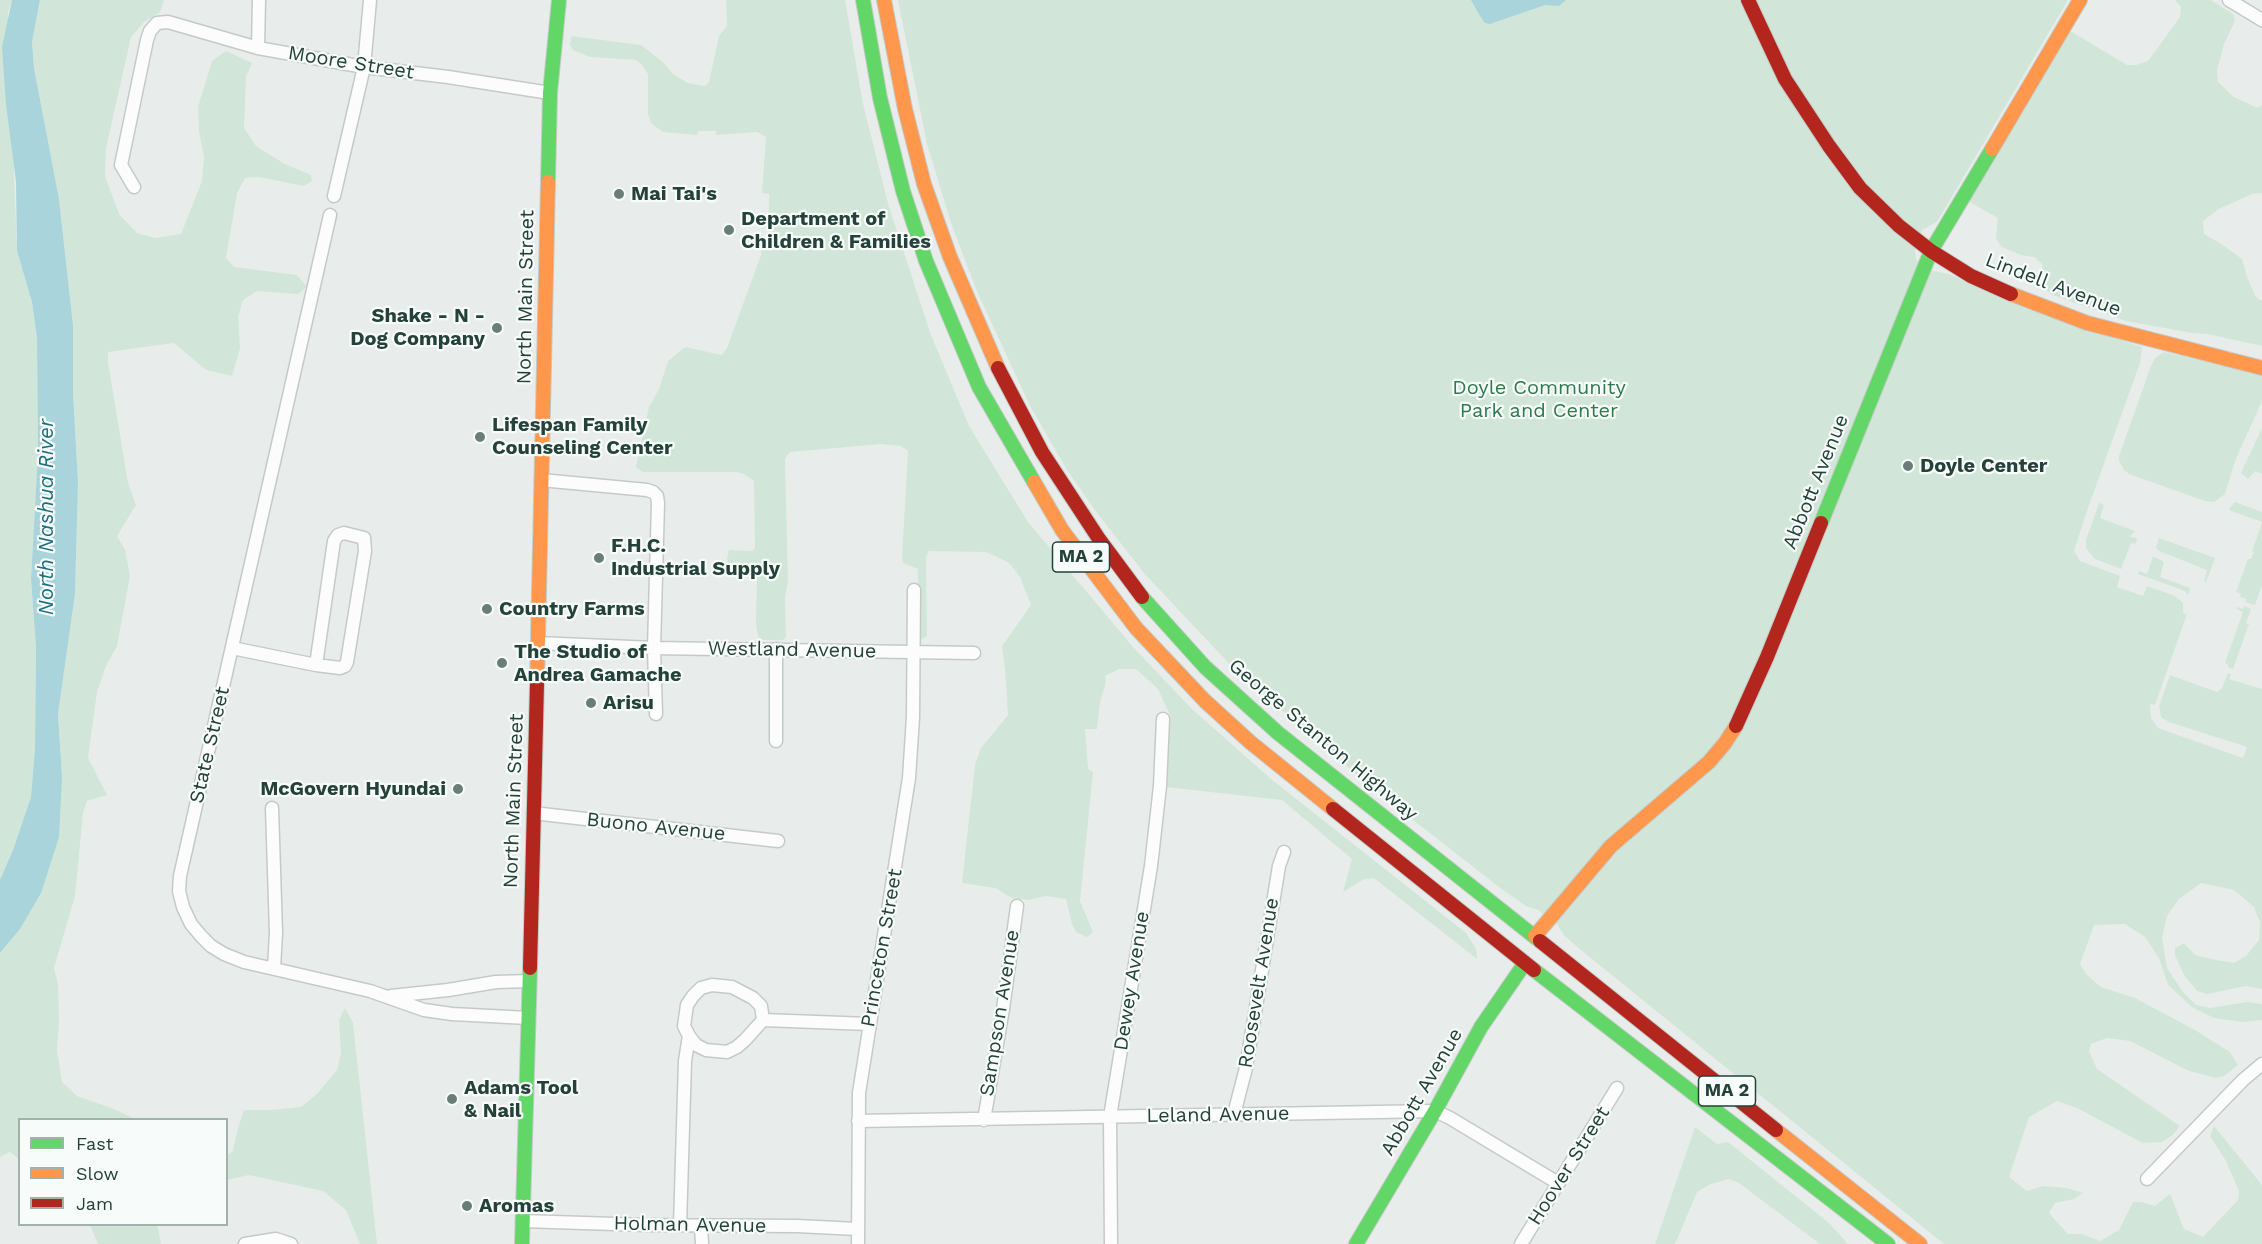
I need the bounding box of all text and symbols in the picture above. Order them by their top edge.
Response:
street label: Moore Street [286,41,416,85]
place label: Mai Tai's [631,182,717,206]
marker: Mai Tai's [612,187,626,201]
place label: Department of Children & Families [741,207,931,254]
street label: North Main Street [512,209,540,385]
marker: Department of Children & Families [722,223,736,237]
street label: Lindell Avenue [1982,248,2124,322]
place label: Shake - N - Dog Company [350,304,485,351]
marker: Shake - N - Dog Company [490,321,504,335]
park label: Doyle Community Park and Center [1452,376,1626,423]
street label: Abbott Avenue [1778,411,1854,553]
place label: Lifespan Family Counseling Center [492,413,673,460]
water label: North Nashua River [34,419,60,615]
marker: Lifespan Family Counseling Center [473,430,487,444]
place label: Doyle Center [1920,454,2047,478]
marker: Doyle Center [1901,459,1915,473]
place label: F.H.C. Industrial Supply [611,534,780,581]
road number: MA 2 [1052,542,1110,572]
marker: F.H.C. Industrial Supply [592,551,606,565]
place label: Country Farms [499,597,645,621]
marker: Country Farms [480,602,494,616]
street label: Westland Avenue [707,637,877,663]
place label: The Studio of Andrea Gamache [514,640,682,687]
street label: George Stanton Highway [1224,654,1422,826]
marker: The Studio of Andrea Gamache [495,656,509,670]
street label: State Street [185,684,235,806]
place label: Arisu [603,691,654,715]
marker: Arisu [584,696,598,710]
street label: North Main Street [499,713,529,889]
place label: McGovern Hyundai [260,777,446,801]
marker: McGovern Hyundai [451,782,465,796]
street label: Buono Avenue [585,808,727,846]
street label: Princeton Street [856,867,908,1029]
street label: Roosevelt Avenue [1234,896,1284,1070]
street label: Dewey Avenue [1109,909,1155,1053]
street label: Sampson Avenue [975,928,1025,1098]
street label: Abbott Avenue [1376,1024,1468,1160]
place label: Adams Tool & Nail [464,1076,578,1123]
road number: MA 2 [1698,1076,1756,1106]
marker: Adams Tool & Nail [445,1092,459,1106]
street label: Leland Avenue [1146,1102,1290,1128]
street label: Hoover Street [1523,1102,1615,1230]
legend [18,1118,228,1226]
text: Fast [76,1133,113,1154]
text: Slow [76,1163,119,1184]
text: Jam [76,1193,113,1214]
place label: Aromas [479,1194,554,1218]
marker: Aromas [460,1199,474,1213]
street label: Holman Avenue [613,1212,767,1238]

